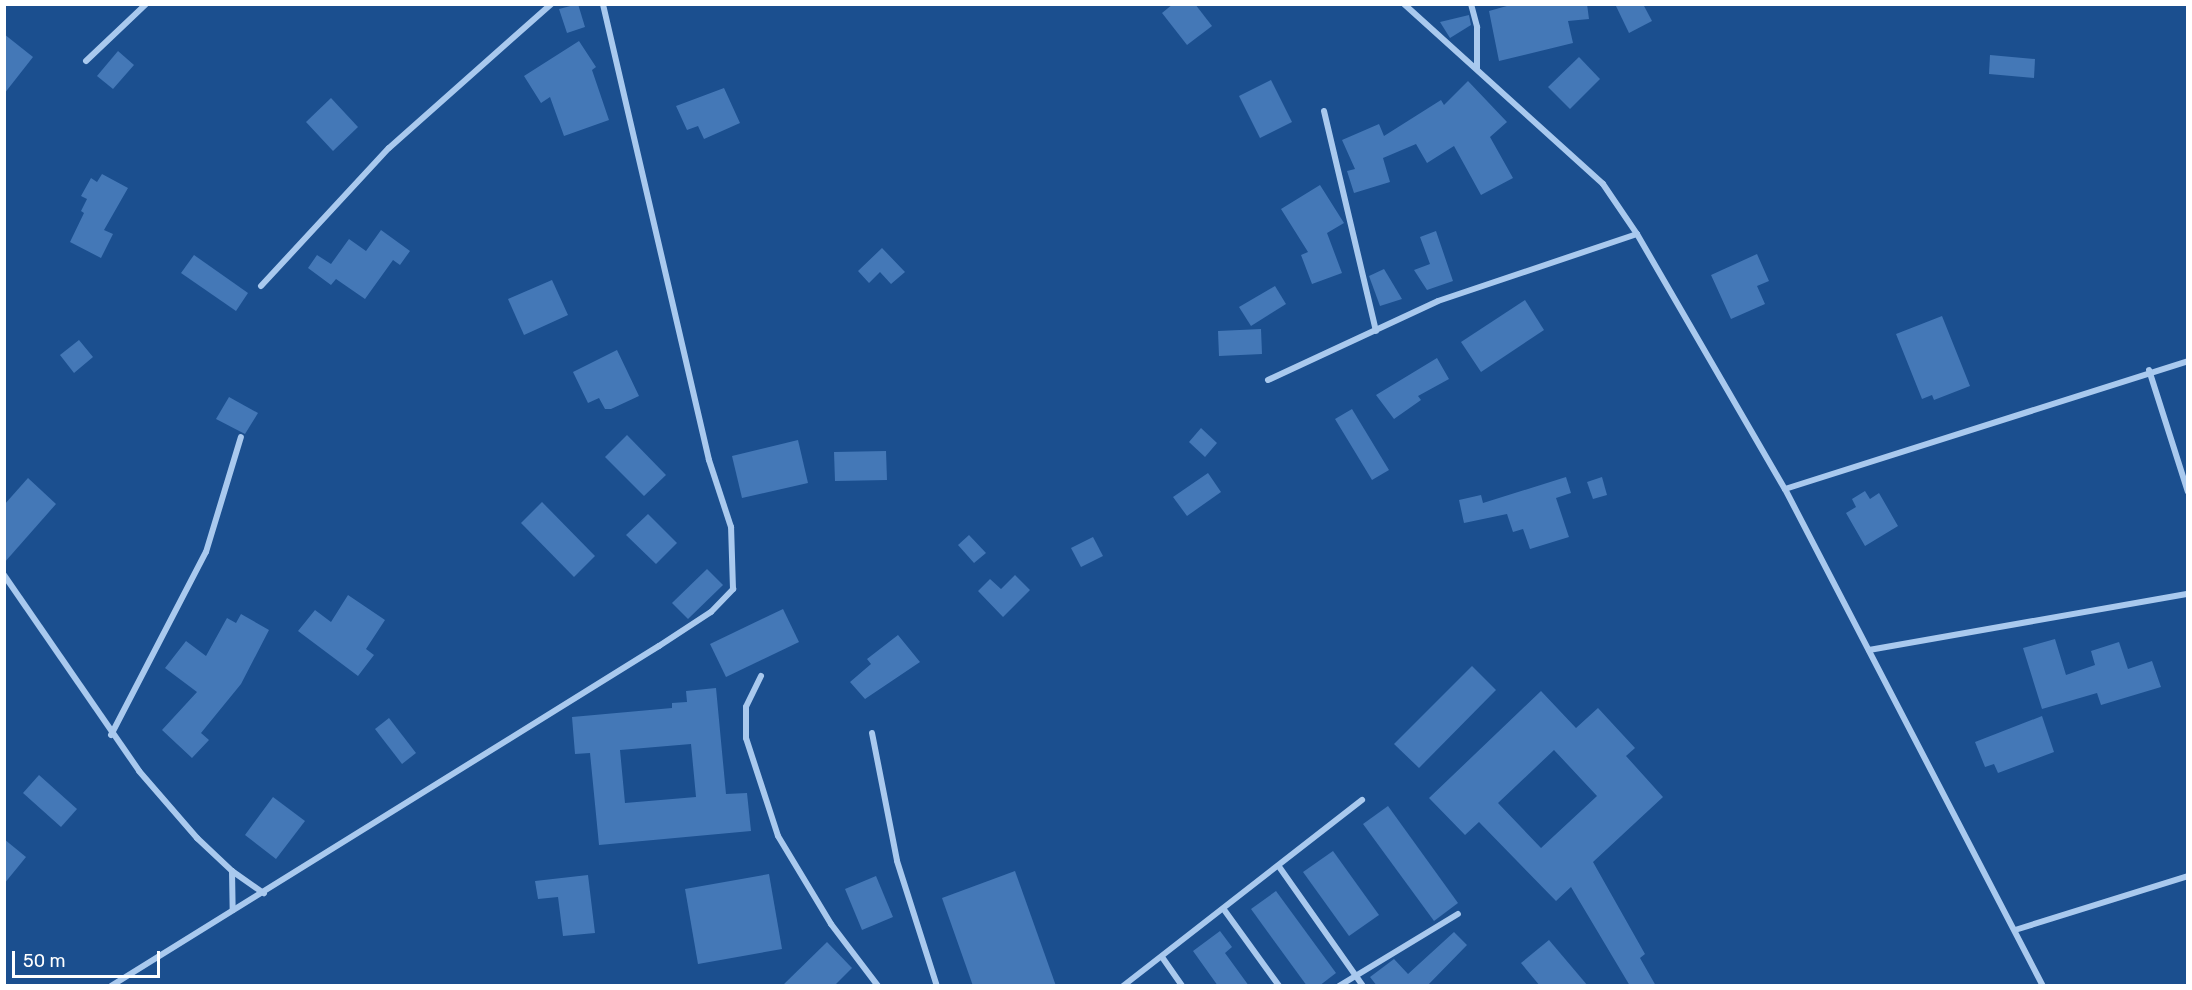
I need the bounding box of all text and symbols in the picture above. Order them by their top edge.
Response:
scale bar [15,939,164,977]
text: 50 m [23,950,66,972]

